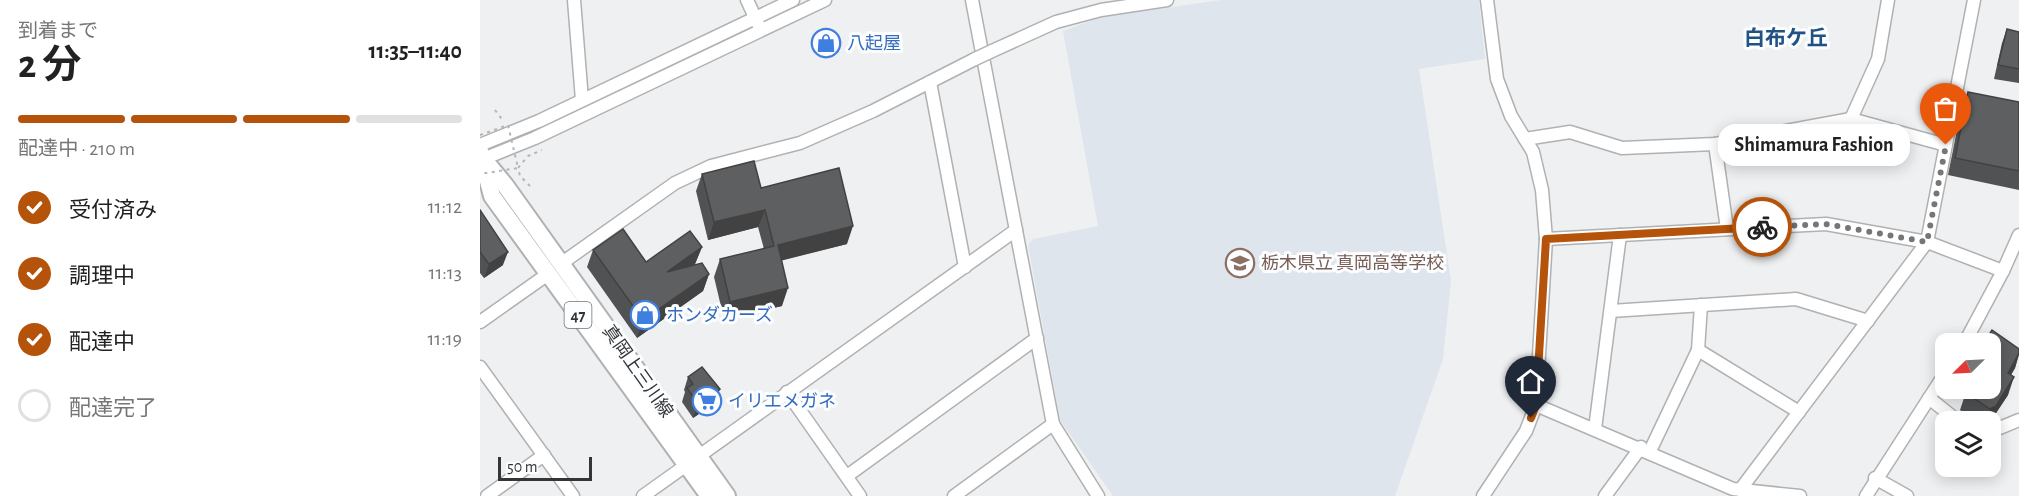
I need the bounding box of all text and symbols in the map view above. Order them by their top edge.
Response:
text: 到着まで [18,21,98,41]
shop icon: 八起屋 [810,27,842,59]
district label: 白布ケ丘 [1744,27,1828,49]
place label: 八起屋 [847,34,901,53]
text: 11:35–11:40 [369,40,462,62]
text: 2 分 [18,46,81,85]
pin [1920,83,1971,145]
icon: bag [1929,92,1962,125]
callout: Shimamura Fashion [1718,124,1910,166]
text: Shimamura Fashion [1734,135,1894,155]
text: 配達中 · 210 m [18,139,135,159]
icon: check [18,191,51,224]
text: 11:12 [428,197,462,217]
courier [1732,197,1792,257]
text: 受付済み [69,199,157,221]
icon: bike [1746,211,1779,244]
school or university icon: 栃木県立 真岡高等学校 [1224,247,1256,279]
place label: 栃木県立 真岡高等学校 [1261,253,1444,273]
icon: check [18,257,51,290]
text: 11:13 [429,263,462,283]
text: 調理中 [69,265,135,287]
shop icon: ホンダカーズ [629,299,661,331]
road number: 47 [564,302,592,328]
place label: ホンダカーズ [666,305,773,325]
street label: 真岡上三川線 [599,321,677,421]
icon: check [18,323,51,356]
text: 11:19 [427,329,462,349]
text: 配達中 [69,331,135,353]
north arrow [1935,333,2001,399]
map controls [1935,333,2001,477]
pin [1505,356,1556,418]
icon: home [1514,365,1547,398]
supermarket icon: イリエメガネ [691,385,723,417]
place label: イリエメガネ [728,392,836,411]
text: 配達完了 [69,397,157,419]
button: layers [1935,411,2001,477]
scale bar [498,454,592,482]
text: 50 m [507,459,538,475]

